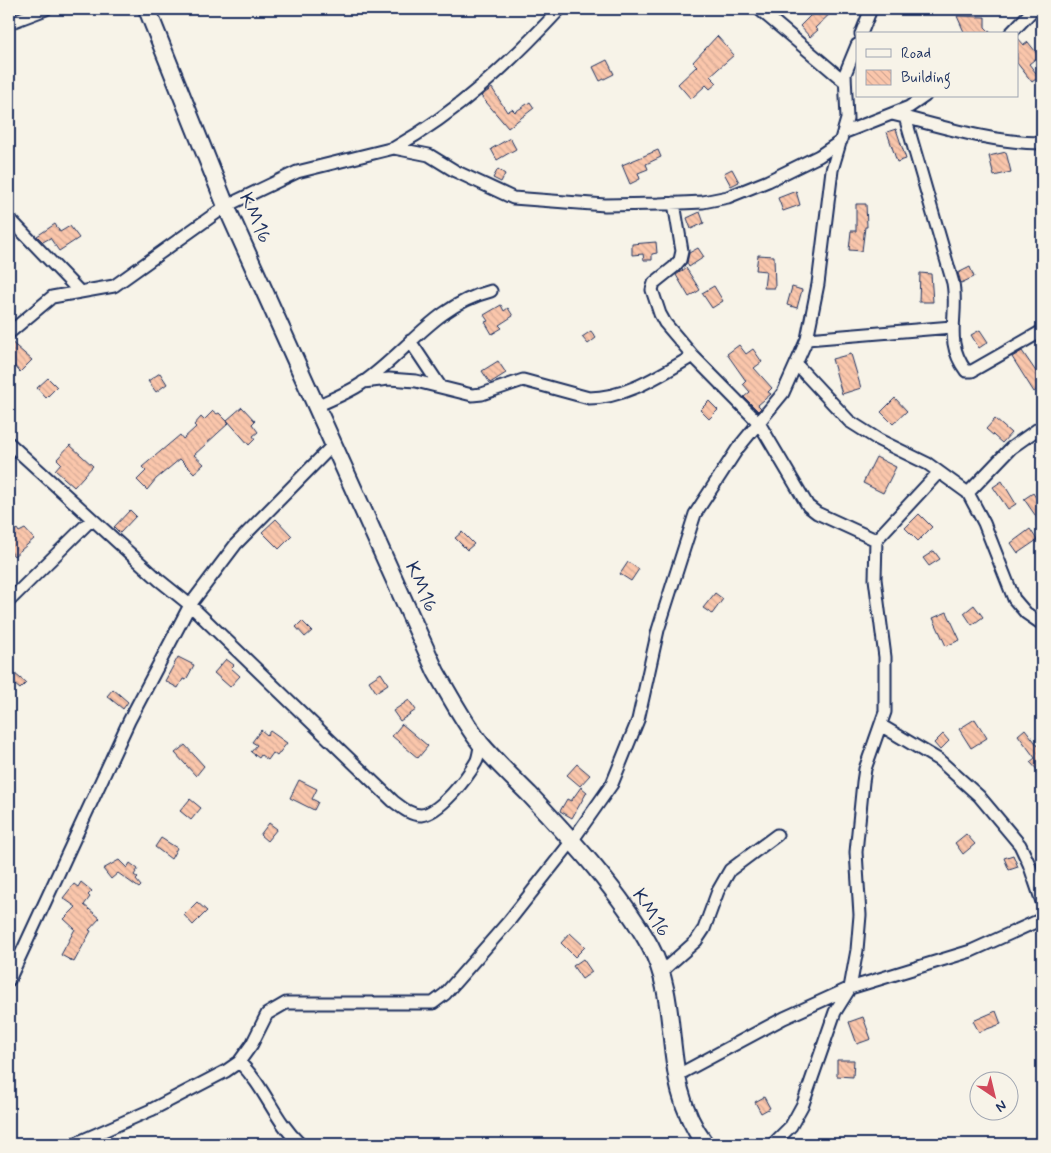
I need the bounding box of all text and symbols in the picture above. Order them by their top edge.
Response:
legend [856,32,1018,98]
text: Road [901,44,931,64]
text: Building [901,68,951,89]
street label: KM16 [232,188,278,248]
street label: KM16 [398,557,444,617]
street label: KM16 [625,884,677,942]
north arrow [968,1070,1018,1120]
text: N [992,1096,1010,1116]

